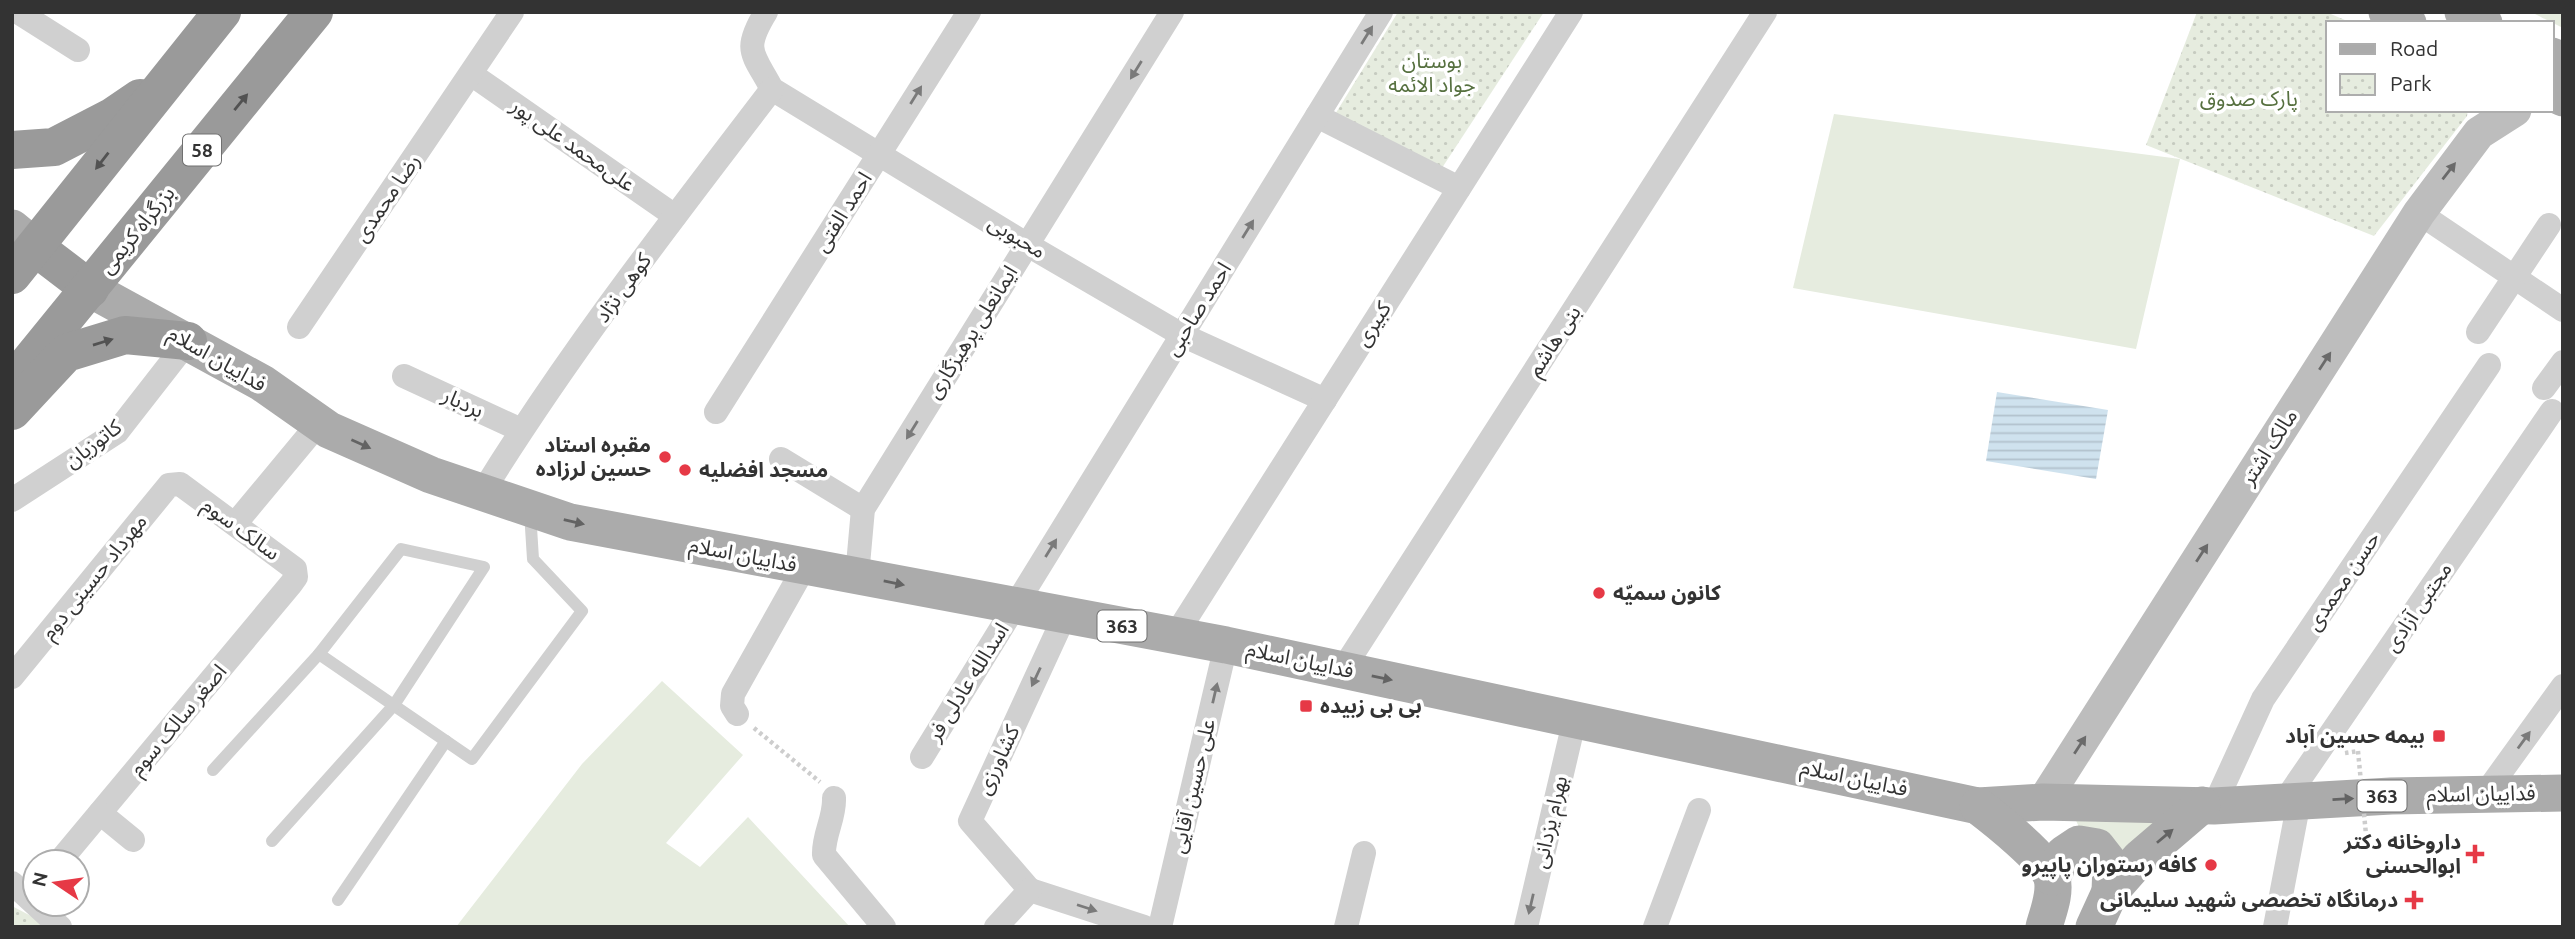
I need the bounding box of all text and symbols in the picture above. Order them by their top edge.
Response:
legend [2326,21,2554,112]
one-way arrow [1360,26,1373,45]
text: Road [2390,36,2438,60]
park label: بوستان جواد الائمه [1388,48,1476,97]
one-way arrow [1129,60,1142,80]
text: Park [2390,71,2432,95]
one-way arrow [910,85,923,105]
park label: پارک صدوق [2200,86,2298,112]
street label: علی‌محمد علی پور [505,92,640,198]
one-way arrow [233,94,248,112]
road number: 58 [183,134,221,166]
street label: رضا محمدی [348,149,425,246]
one-way arrow [95,152,110,169]
one-way arrow [2442,162,2456,180]
street label: احمد الفتی [808,167,877,256]
street label: بزرگراه کریمی [94,181,180,279]
street label: محبوبی [984,210,1051,263]
one-way arrow [1241,219,1254,238]
street label: کوهی نژاد [589,248,656,327]
street label: احمد صاحبی [1159,257,1236,360]
street label: ایمانعلی پرهیزگاری [921,261,1024,404]
street label: کبیری [1349,296,1396,351]
street label: بنی هاشم [1521,301,1588,383]
street label: فداییان اسلام [162,320,271,400]
one-way arrow [93,336,114,347]
one-way arrow [2318,351,2331,371]
street label: بردبار [438,382,488,423]
street label: مالک اشتر [2234,404,2302,490]
street label: کاتوزیان [59,414,126,473]
one-way arrow [905,420,918,439]
place label: مقبره استاد حسین لرزاده [536,432,651,481]
one-way arrow [351,438,371,450]
marker: مقبره استاد حسین لرزاده [657,449,673,465]
place label: مسجد افضلیه [699,457,828,482]
marker: مسجد افضلیه [677,462,693,478]
street label: سالک سوم [195,492,285,568]
street label: مهرداد حسینی دوم [35,509,155,647]
one-way arrow [564,517,586,528]
street label: حسن محمدی [2300,526,2385,635]
street label: فداییان اسلام [686,532,799,581]
one-way arrow [1045,538,1058,557]
one-way arrow [2196,543,2209,563]
street label: مجتبی آزادی [2378,557,2457,656]
one-way arrow [883,578,905,589]
place label: کانون سمیّه [1613,580,1721,605]
marker: کانون سمیّه [1591,585,1607,601]
road number: 363 [1098,610,1146,642]
street label: اسدالله عادلی فر [921,618,1014,746]
street label: فداییان اسلام [1243,636,1356,687]
street label: اصغر سالک سوم [124,659,235,783]
one-way arrow [1030,667,1042,687]
one-way arrow [1371,672,1393,683]
one-way arrow [1210,682,1221,704]
place label: بی بی زبیده [1320,693,1422,718]
marker: بی بی زبیده [1298,698,1314,714]
street label: علی حسین آقایی [1165,716,1220,856]
street label: کشاورزی [971,721,1025,798]
place label: بیمه حسین آباد [2285,723,2425,748]
marker: بیمه حسین آباد [2431,728,2447,744]
one-way arrow [2517,731,2531,749]
one-way arrow [2073,735,2086,754]
street label: فداییان اسلام [1797,754,1910,805]
street label: بهرام یزدانی [1527,773,1576,871]
road number: 363 [2358,780,2406,811]
street label: فداییان اسلام [2426,780,2536,811]
one-way arrow [2333,793,2355,804]
one-way arrow [2157,829,2174,844]
place label: داروخانه دکتر ابوالحسنی [2343,829,2461,878]
marker: داروخانه دکتر ابوالحسنی [2467,846,2483,862]
north arrow [21,848,91,918]
place label: کافه رستوران پاپیرو [2021,852,2197,879]
marker: کافه رستوران پاپیرو [2203,857,2219,873]
text: N [27,870,52,889]
place label: درمانگاه تخصصی شهید سلیمانی [2100,887,2398,912]
marker: درمانگاه تخصصی شهید سلیمانی [2404,890,2424,910]
one-way arrow [1525,893,1536,915]
one-way arrow [1077,904,1098,914]

